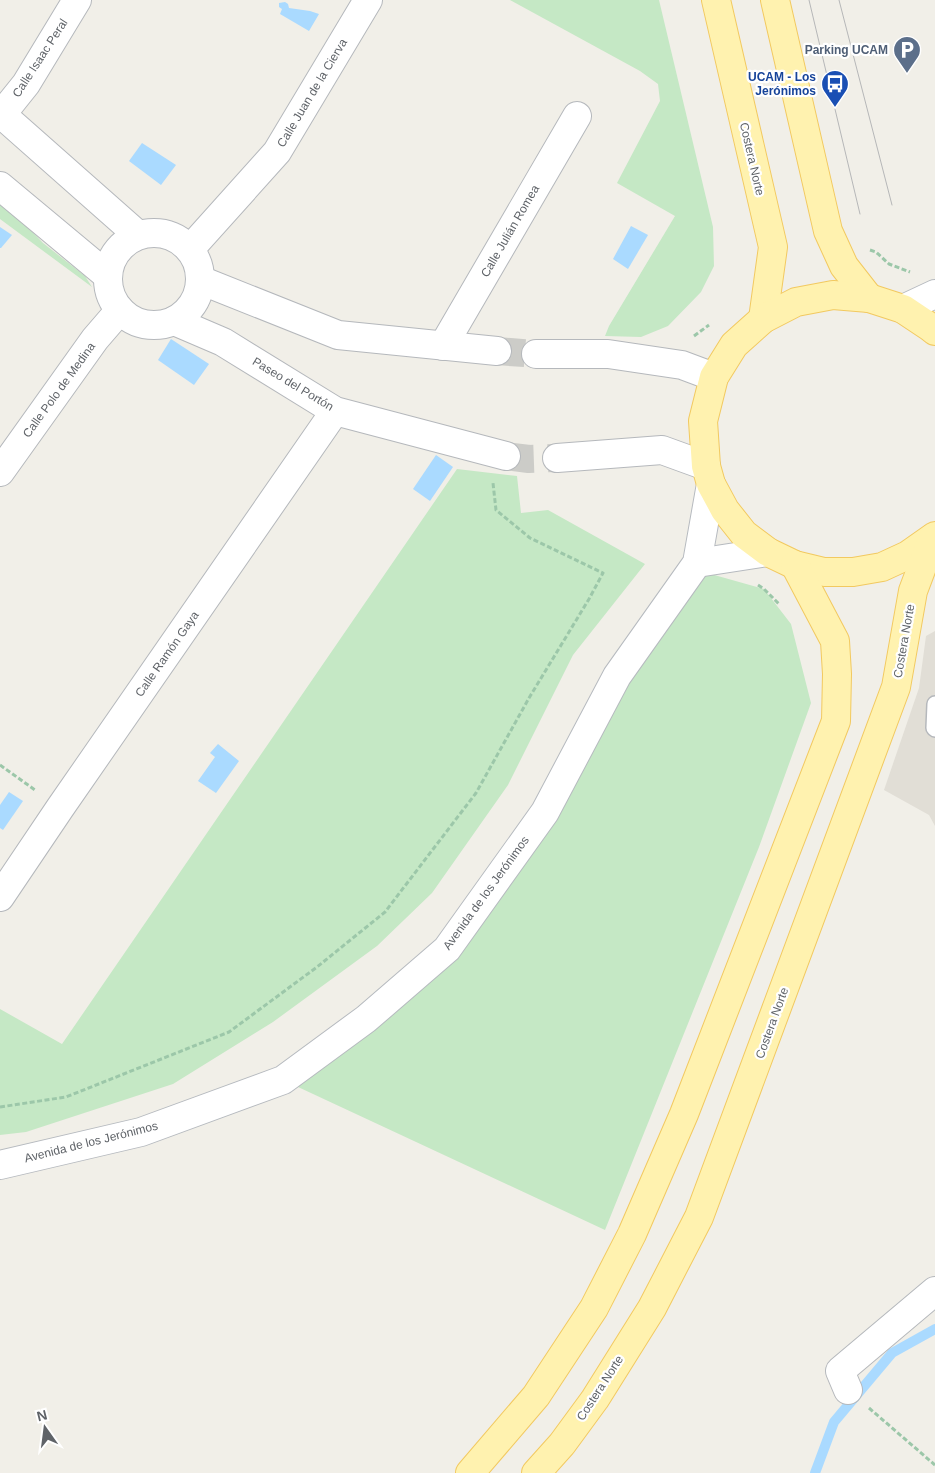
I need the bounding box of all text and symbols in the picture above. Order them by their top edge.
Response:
street label: Calle Isaac Peral [9,16,71,100]
parking icon: Parking UCAM [892,35,922,74]
street label: Calle Juan de la Cierva [274,36,350,150]
place label: Parking UCAM [805,43,888,57]
bus stop icon: UCAM - Los Jerónimos [820,69,850,108]
place label: UCAM - Los Jerónimos [748,70,816,98]
street label: Costera Norte [737,121,767,197]
street label: Calle Julián Romea [478,182,542,280]
street label: Calle Polo de Medina [20,339,98,440]
street label: Paseo del Portón [250,354,336,414]
street label: Costera Norte [891,603,917,679]
street label: Calle Ramón Gaya [132,608,202,700]
street label: Avenida de los Jerónimos [440,833,532,953]
street label: Costera Norte [753,985,791,1060]
street label: Avenida de los Jerónimos [23,1119,159,1165]
street label: Costera Norte [574,1353,626,1423]
north arrow [20,1403,70,1453]
text: N [35,1406,49,1424]

